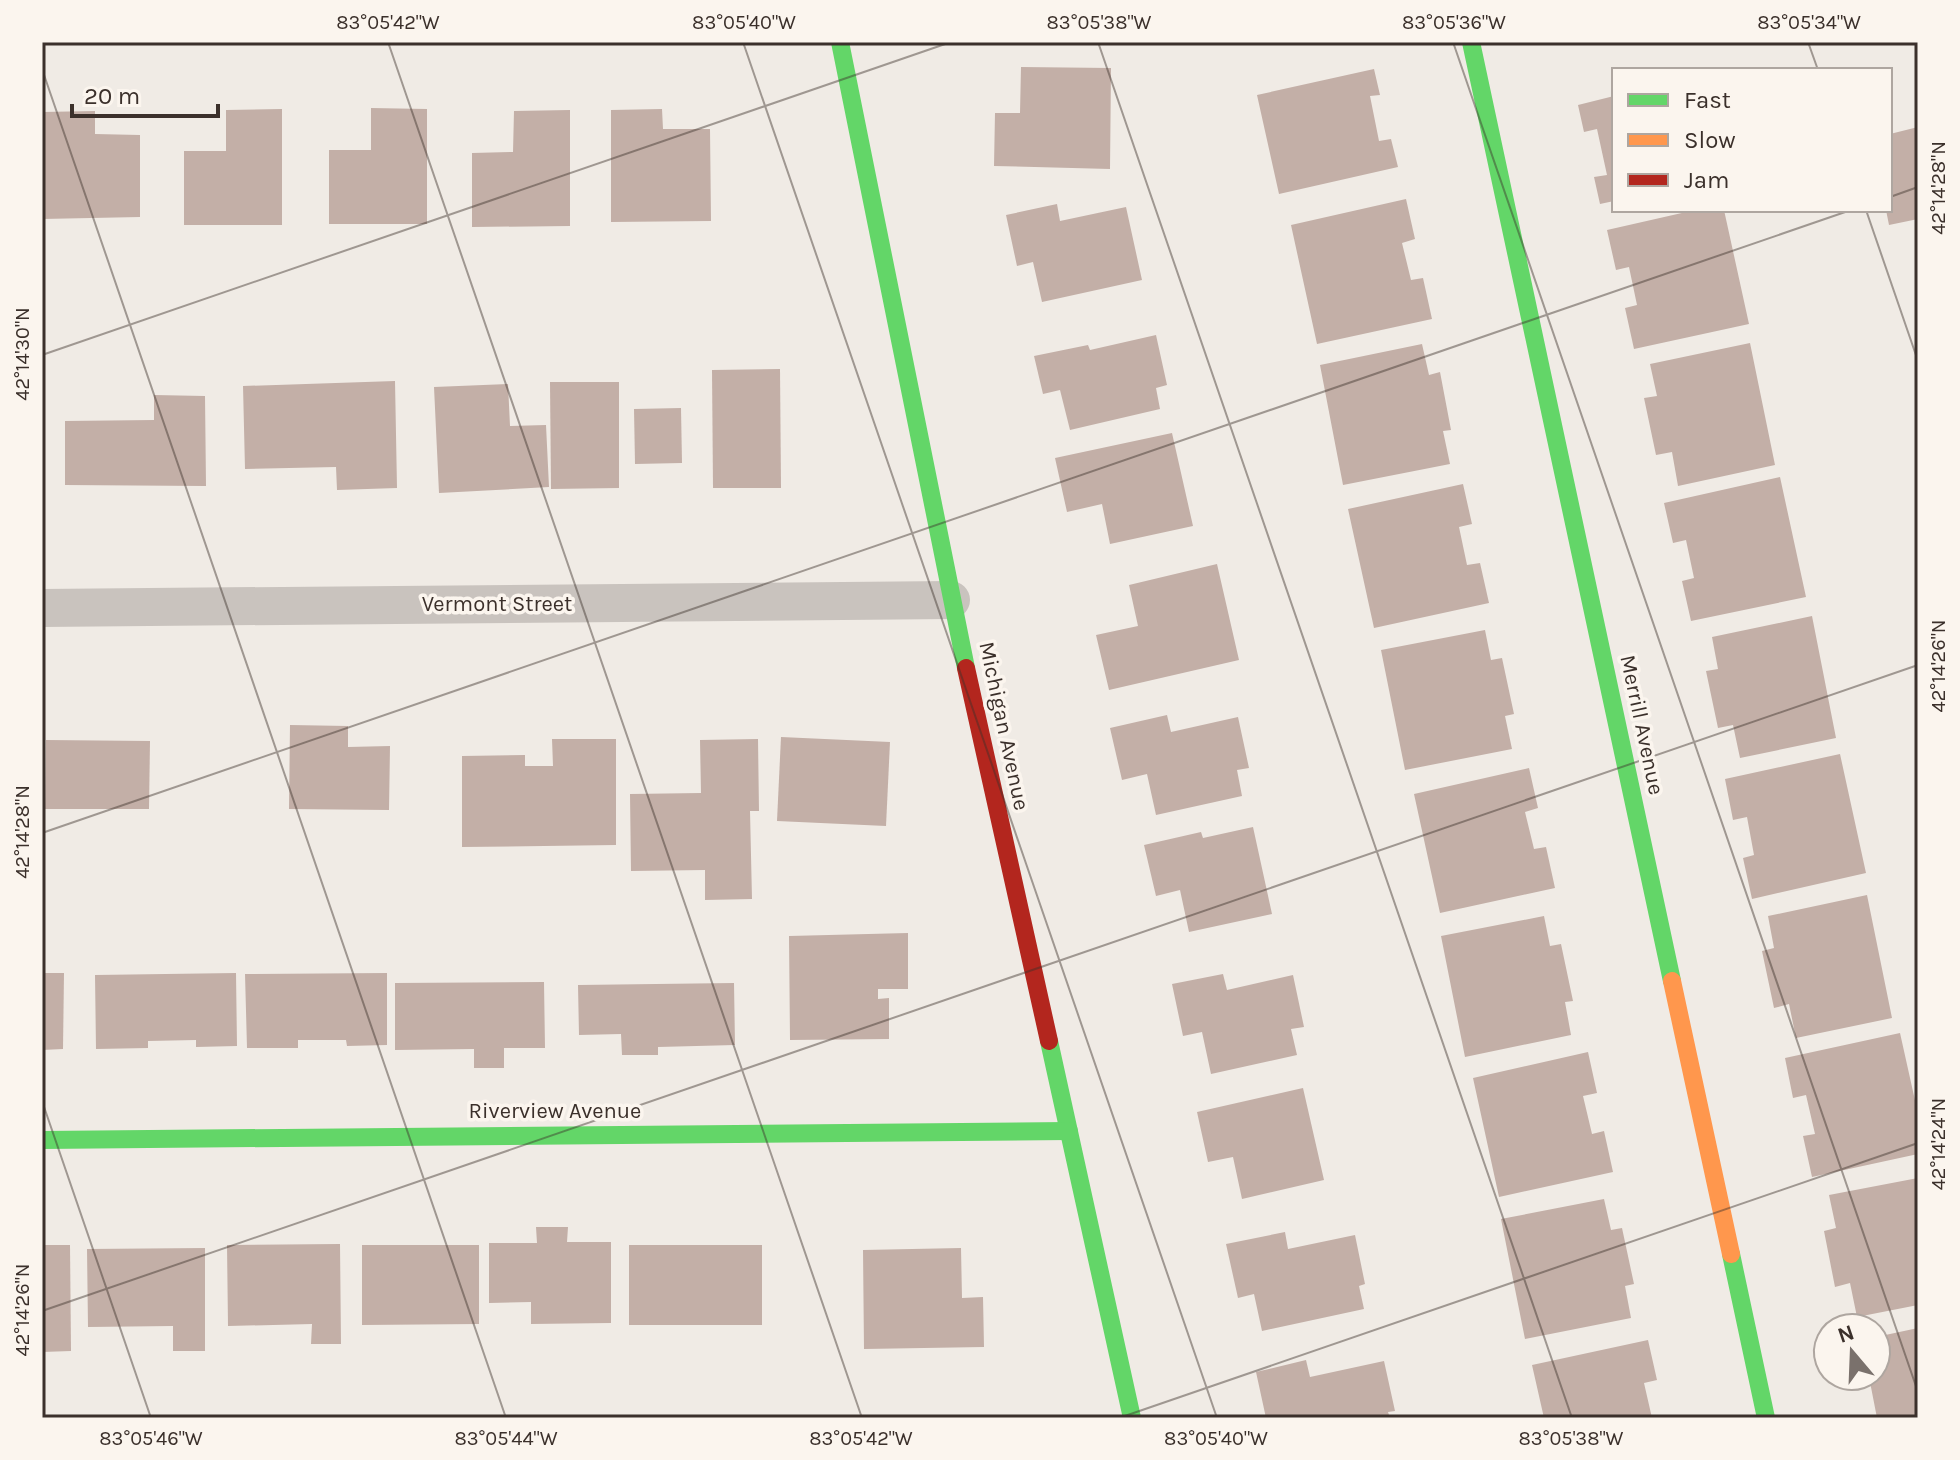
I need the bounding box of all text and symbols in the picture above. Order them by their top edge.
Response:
text: 83°05'42"W [336,11,440,34]
text: 83°05'40"W [692,11,796,34]
text: 83°05'38"W [1047,11,1152,34]
text: 83°05'36"W [1402,11,1506,34]
text: 83°05'34"W [1757,11,1861,34]
scale bar [72,68,218,118]
legend [1612,68,1892,212]
text: 20 m [84,82,140,110]
text: Fast [1684,86,1731,114]
text: Slow [1684,126,1736,154]
text: 42°14'28"N [1927,141,1950,235]
text: Jam [1684,166,1729,194]
text: 42°14'30"N [11,307,34,401]
street label: Vermont Street [422,591,572,617]
text: 42°14'26"N [1927,620,1950,712]
street label: Michigan Avenue [973,639,1035,813]
street label: Merrill Avenue [1614,653,1670,797]
text: 42°14'28"N [11,785,34,879]
street label: Riverview Avenue [469,1098,641,1124]
text: 42°14'24"N [1927,1098,1950,1190]
text: 42°14'26"N [11,1264,34,1356]
north arrow [1812,1312,1892,1392]
text: N [1834,1319,1858,1349]
text: 83°05'46"W [99,1427,203,1450]
text: 83°05'44"W [454,1427,558,1450]
text: 83°05'42"W [809,1427,913,1450]
text: 83°05'40"W [1164,1427,1268,1450]
text: 83°05'38"W [1519,1427,1624,1450]

